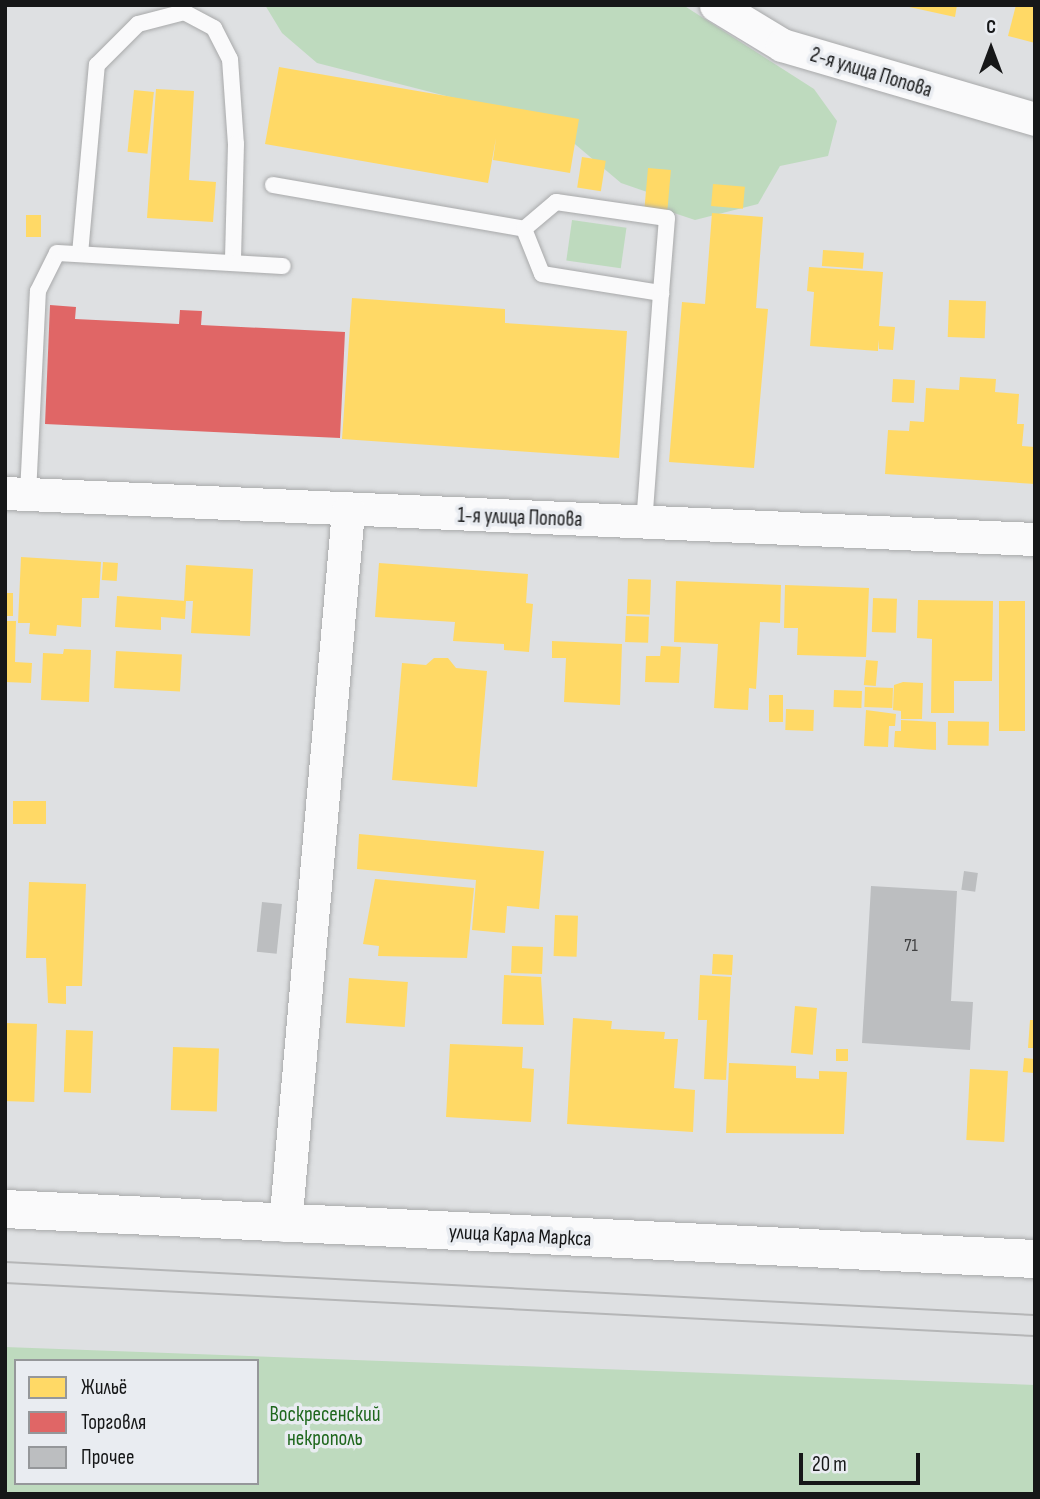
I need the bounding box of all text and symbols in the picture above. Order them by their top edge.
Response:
north arrow [956,14,1026,84]
text: С [986,16,996,39]
street label: 2-я улица Попова [807,43,935,103]
street label: 1-я улица Попова [457,503,583,533]
house number: 71 [904,935,918,957]
street label: улица Карла Маркса [448,1220,592,1252]
legend [14,1359,259,1485]
text: Жильё [81,1375,127,1400]
park label: Воскресенский некрополь [270,1402,380,1452]
text: Торговля [81,1410,146,1435]
scale bar [802,1440,923,1484]
text: Прочее [81,1445,134,1470]
text: 20 m [812,1452,847,1477]

